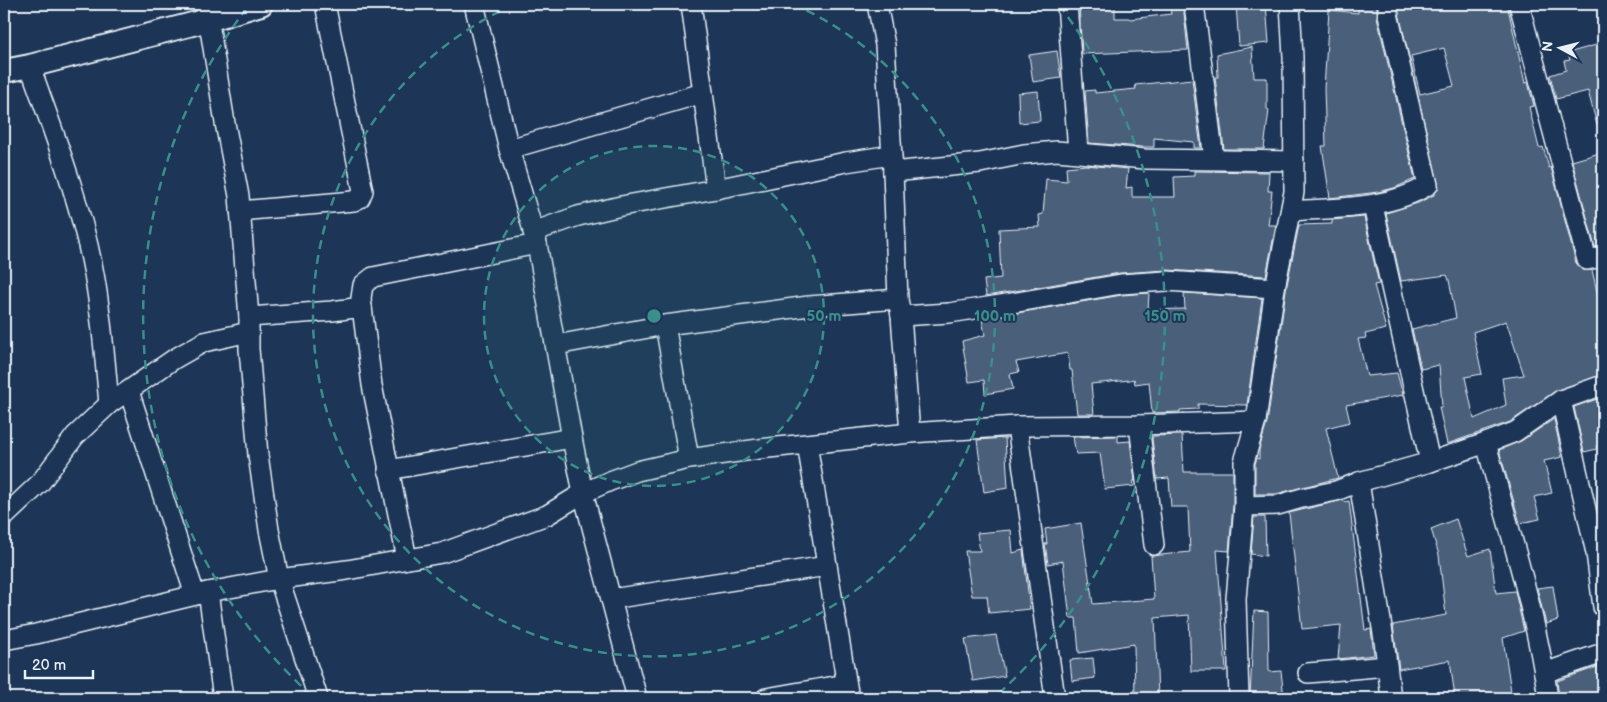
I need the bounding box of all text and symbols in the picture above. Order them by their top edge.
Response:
north arrow [1534,22,1584,72]
text: N [1539,40,1557,53]
centre of rings [645,307,663,325]
text: 50 m [807,307,842,326]
text: 100 m [974,307,1016,326]
text: 150 m [1144,307,1186,326]
scale bar [25,647,92,679]
text: 20 m [32,656,66,675]

